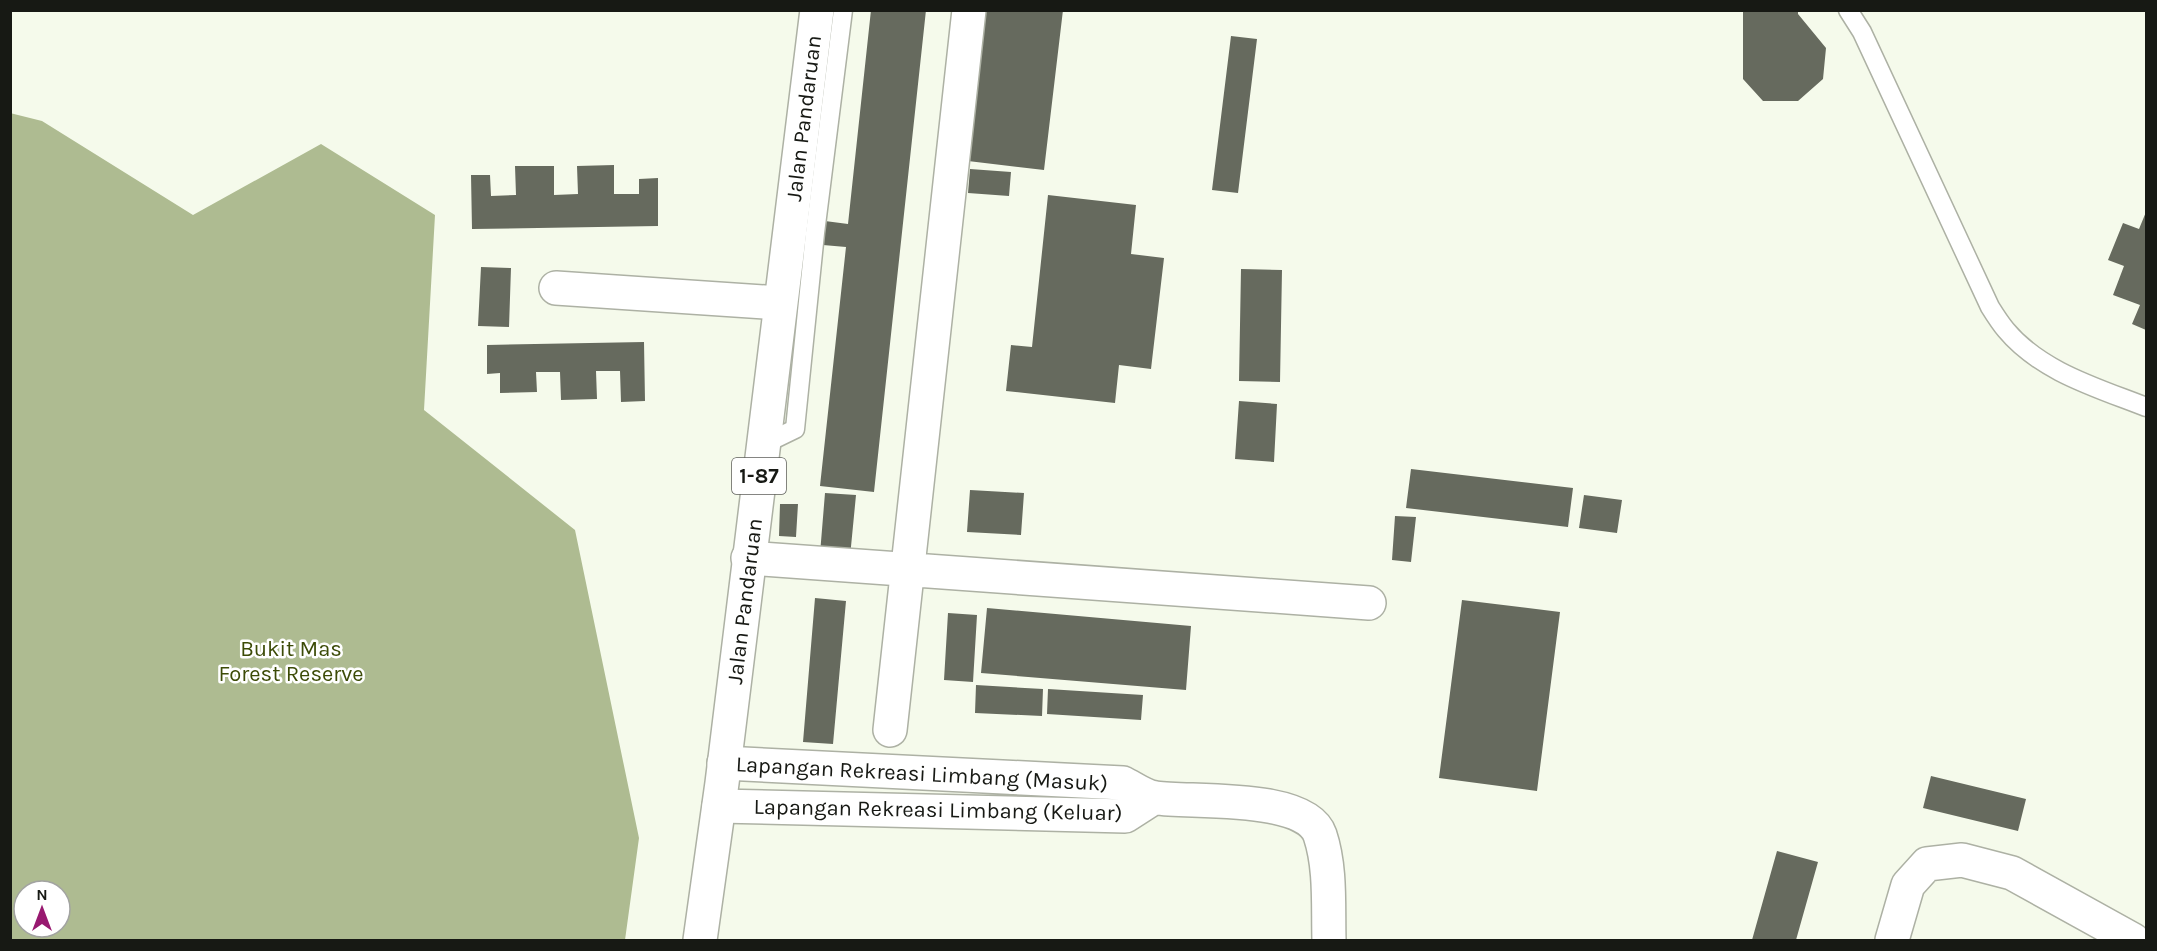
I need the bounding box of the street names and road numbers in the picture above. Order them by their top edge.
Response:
street label: Jalan Pandaruan [781,34,827,203]
road number: 1-87 [732,458,786,494]
street label: Jalan Pandaruan [722,517,768,686]
street label: Lapangan Rekreasi Limbang (Masuk) [735,751,1109,797]
street label: Lapangan Rekreasi Limbang (Keluar) [753,794,1123,826]

